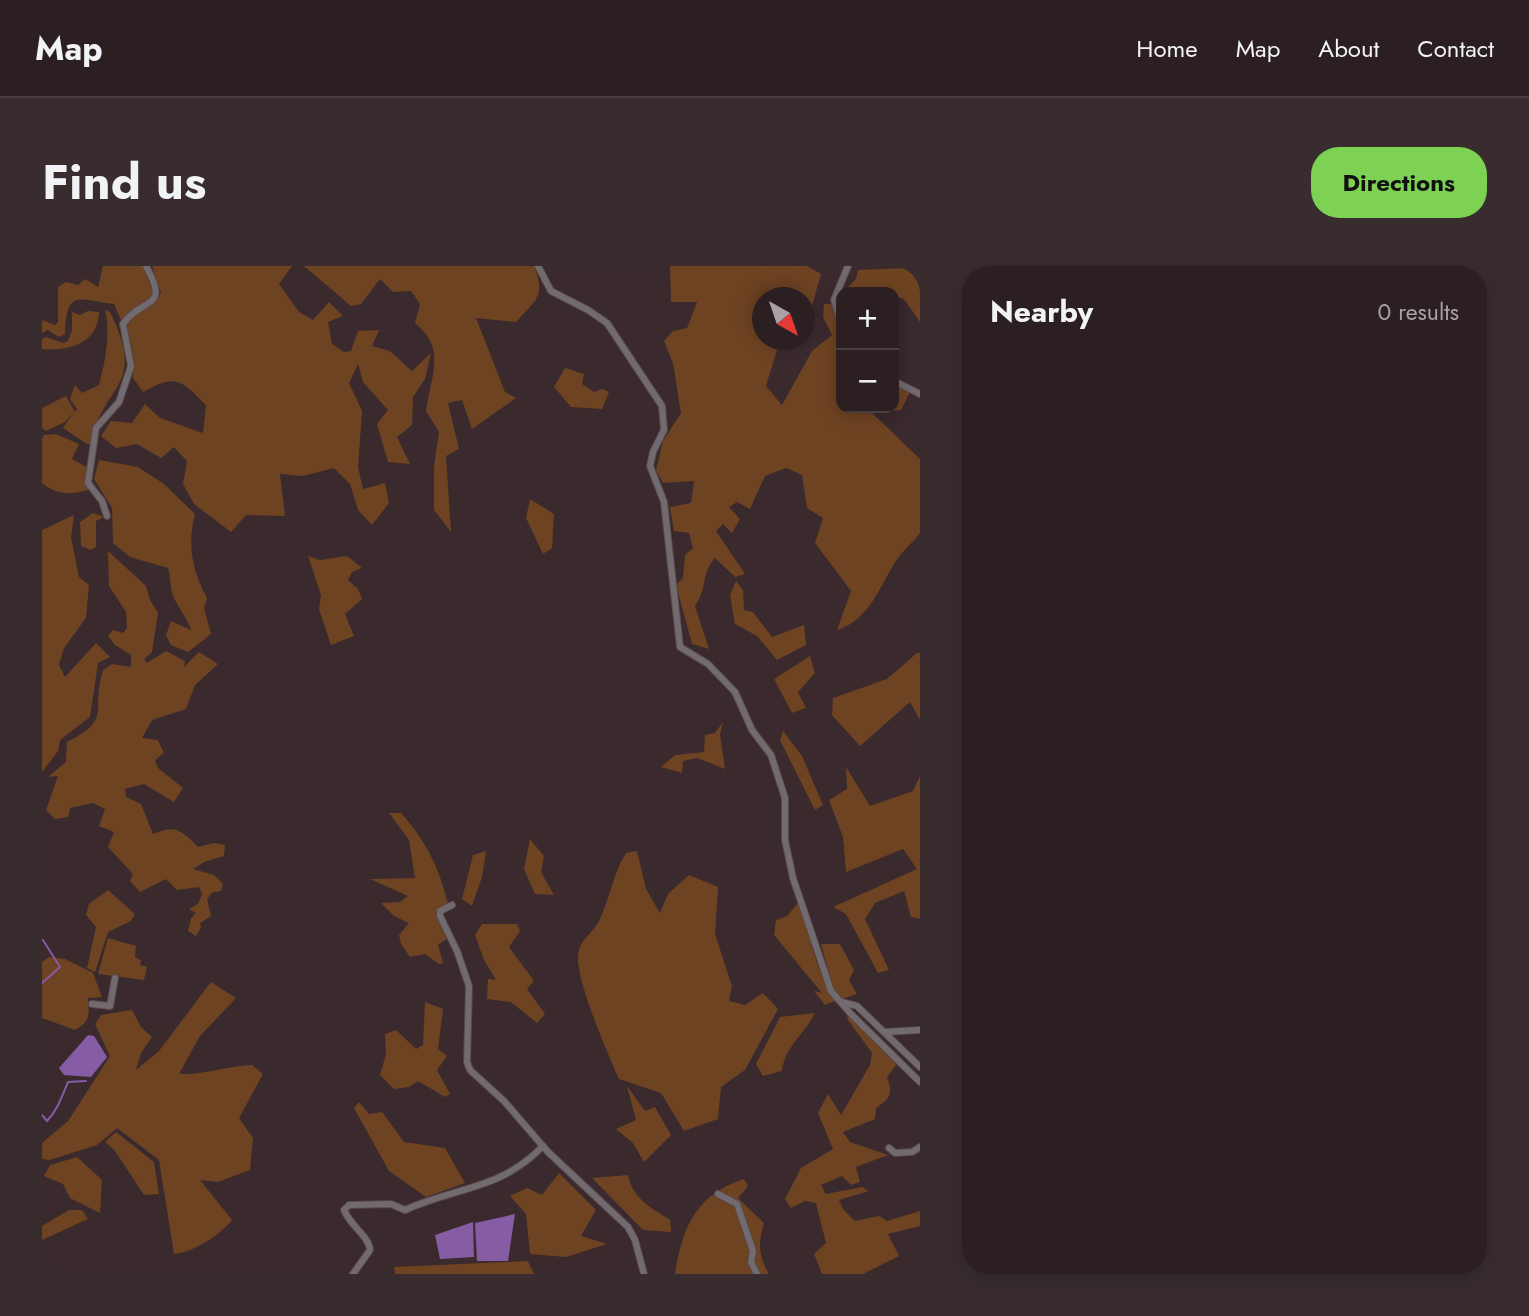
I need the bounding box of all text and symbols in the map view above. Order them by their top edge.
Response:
text: Map [35,25,103,72]
text: Home [1136,31,1198,66]
text: Map [1236,31,1280,66]
text: About [1318,31,1379,66]
text: Contact [1417,31,1494,66]
text: Find us [42,147,206,217]
button: Directions [1311,147,1487,218]
north arrow [752,287,815,350]
map controls [836,287,899,413]
button: + [836,287,899,350]
text: Nearby [990,290,1093,333]
text: 0 results [1377,295,1459,329]
button: − [836,350,899,413]

